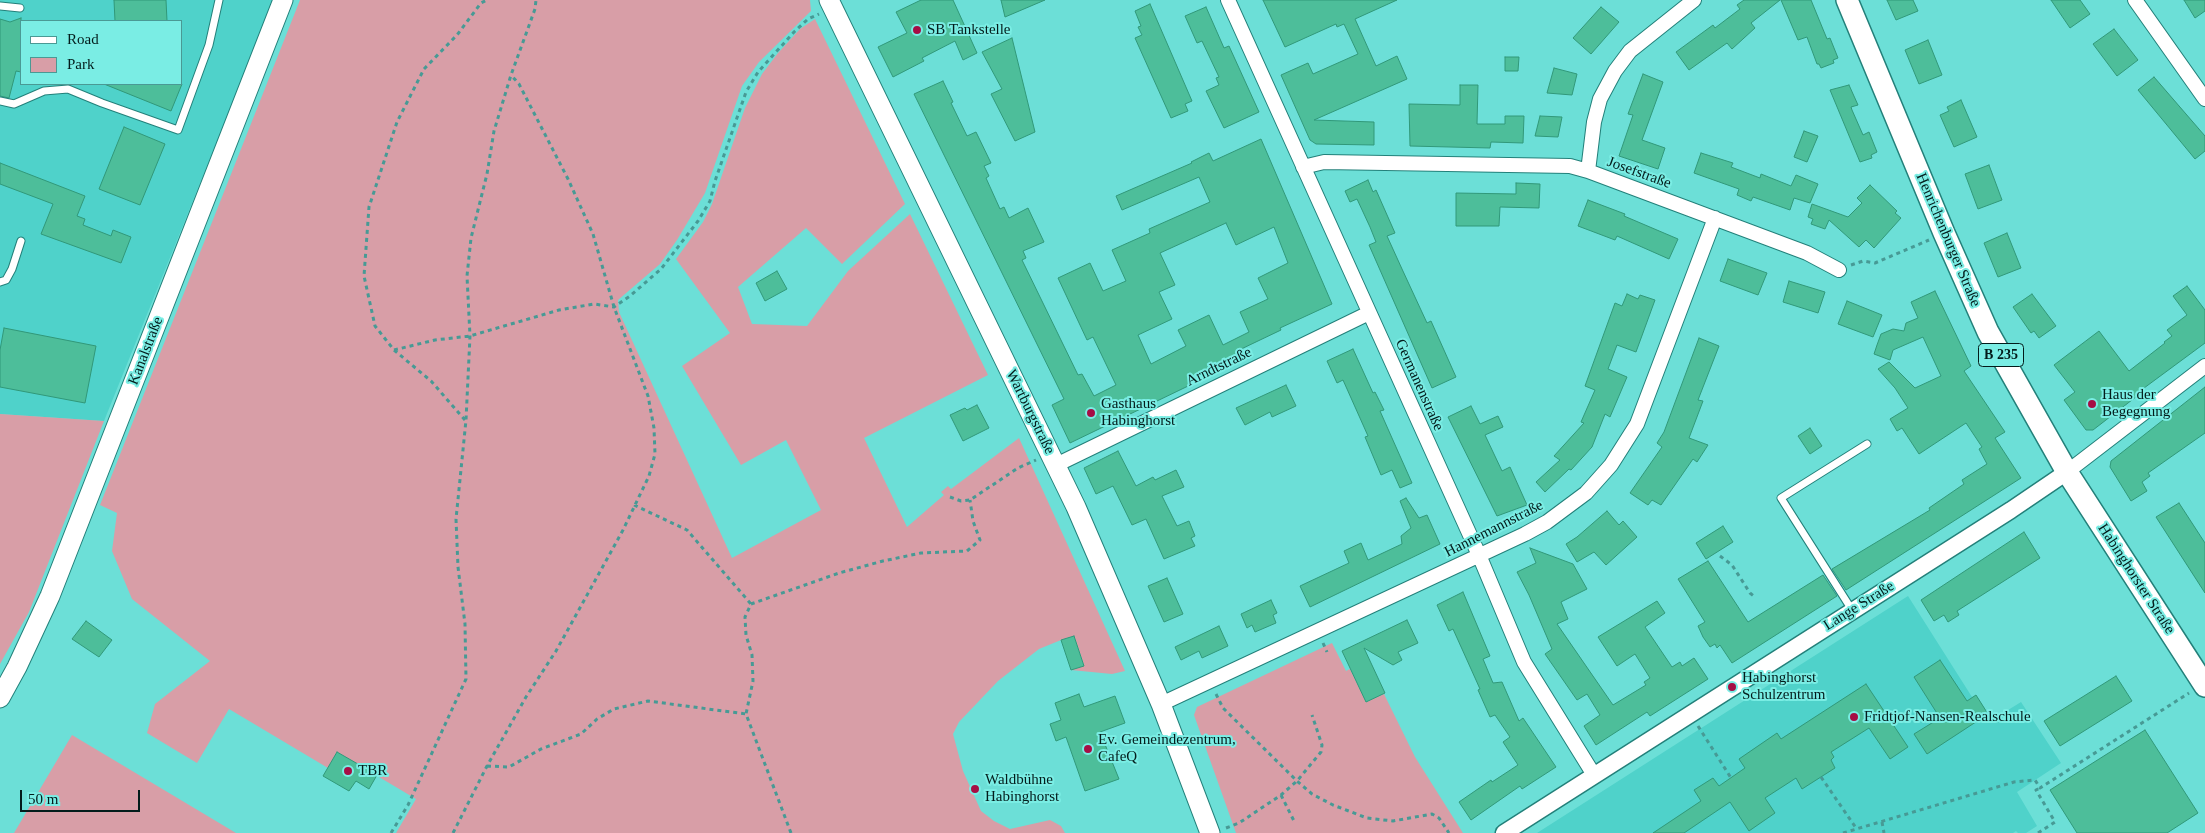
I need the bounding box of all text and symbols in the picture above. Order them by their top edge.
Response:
legend [20,20,182,85]
place label: SB Tankstelle [927,21,1011,39]
marker: SB Tankstelle [911,24,923,36]
text: Road [67,31,99,47]
text: Park [67,56,95,72]
street label: Josefstraße [1605,153,1673,193]
street label: Henrichenburger Straße [1912,170,1984,310]
street label: Kanalstraße [125,314,167,388]
street label: Germanenstraße [1391,336,1447,434]
street label: Arndtstraße [1183,343,1255,391]
road number: B 235 [1978,344,2024,366]
street label: Wartburgstraße [1002,367,1058,457]
place label: Haus der Begegnung [2102,386,2170,421]
place label: Gasthaus Habinghorst [1101,395,1175,430]
marker: Haus der Begegnung [2086,398,2098,410]
marker: Gasthaus Habinghorst [1085,407,1097,419]
street label: Hannemannstraße [1442,496,1546,562]
street label: Habinghorster Straße [2094,520,2178,638]
street label: Lange Straße [1821,577,1897,635]
place label: Habinghorst Schulzentrum [1742,669,1825,704]
marker: Habinghorst Schulzentrum [1726,681,1738,693]
place label: Fridtjof-Nansen-Realschule [1864,708,2031,726]
marker: Fridtjof-Nansen-Realschule [1848,711,1860,723]
place label: Ev. Gemeindezentrum, CafeQ [1098,731,1236,766]
marker: Ev. Gemeindezentrum, CafeQ [1082,743,1094,755]
place label: TBR [358,762,387,780]
marker: TBR [342,765,354,777]
place label: Waldbühne Habinghorst [985,771,1059,806]
scale bar [22,780,142,812]
marker: Waldbühne Habinghorst [969,783,981,795]
text: 50 m [28,791,58,807]

